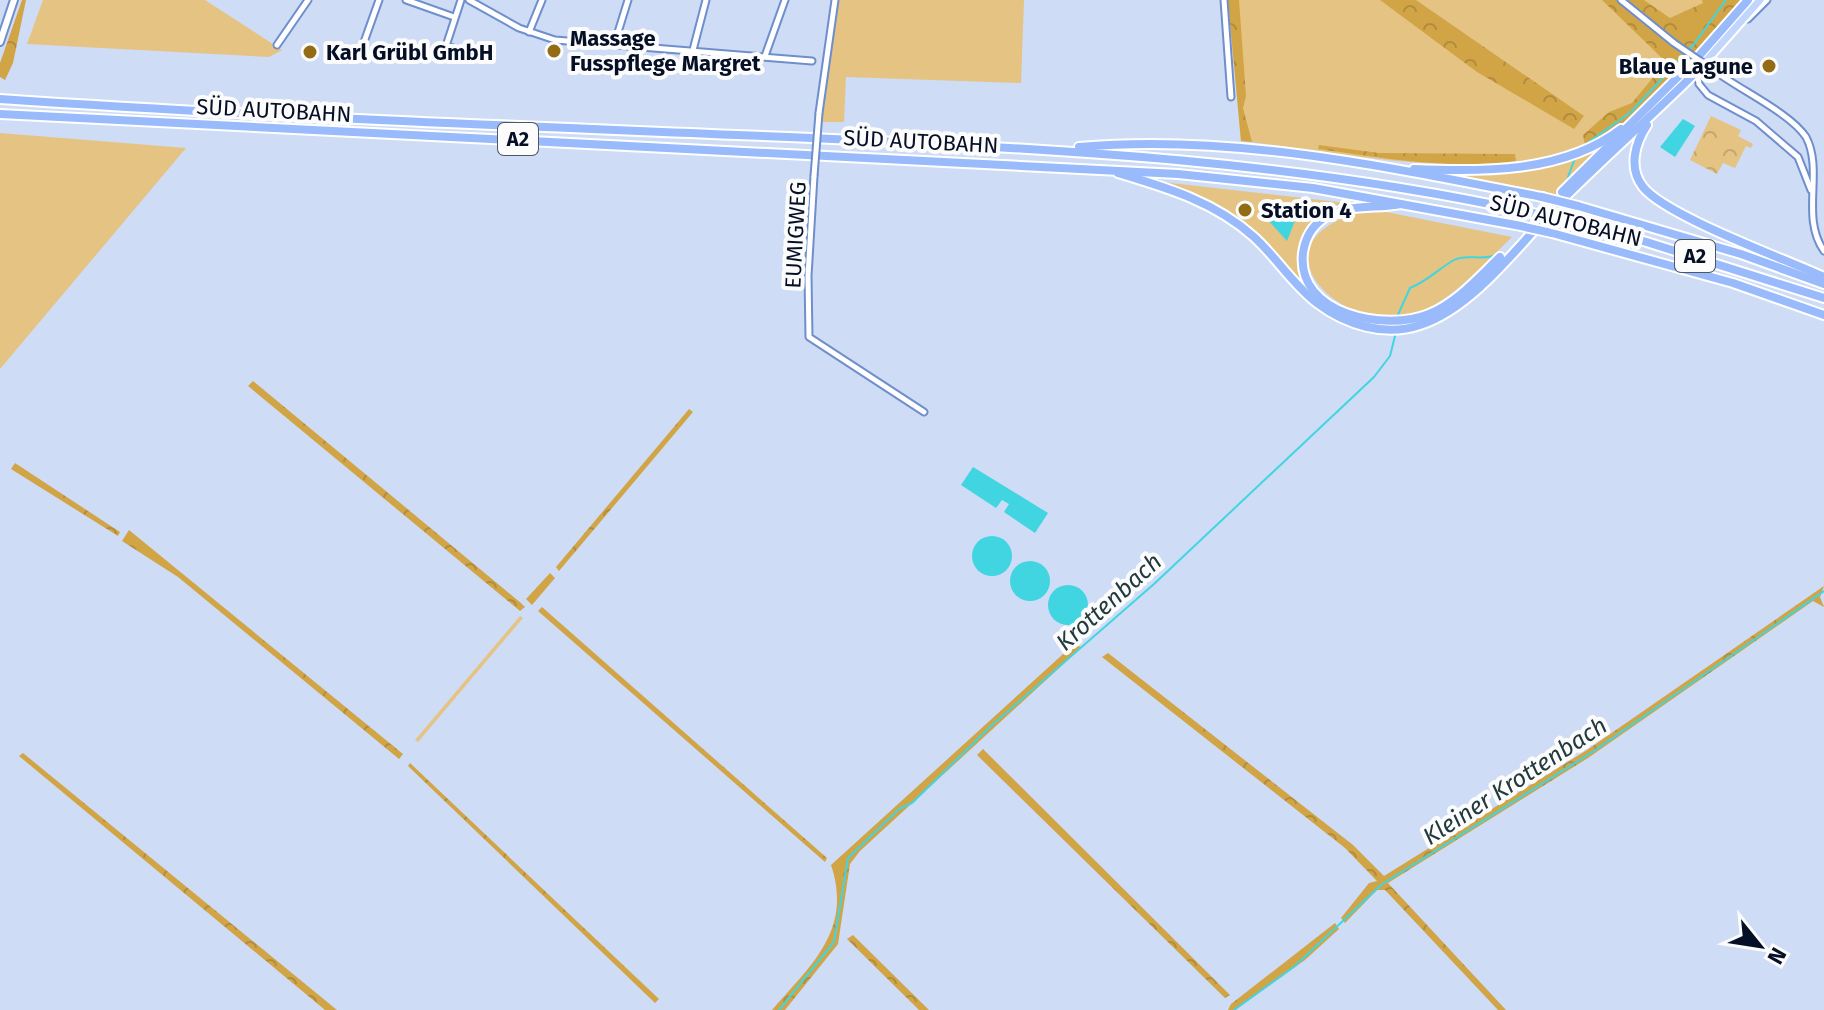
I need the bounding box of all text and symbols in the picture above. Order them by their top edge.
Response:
place label: Massage Fusspflege Margret [570,25,761,77]
place label: Karl Grübl GmbH [326,39,493,66]
marker: Massage Fusspflege Margret [545,42,563,60]
marker: Karl Grübl GmbH [301,43,319,61]
place label: Blaue Lagune [1619,53,1753,80]
marker: Blaue Lagune [1760,57,1778,75]
street label: SÜD AUTOBAHN [196,93,352,128]
road number: A2 [498,123,538,155]
street label: SÜD AUTOBAHN [843,124,999,159]
street label: EUMIGWEG [779,181,812,289]
street label: SÜD AUTOBAHN [1487,189,1644,252]
place label: Station 4 [1261,197,1352,224]
marker: Station 4 [1236,201,1254,219]
road number: A2 [1675,240,1715,272]
water label: Krottenbach [1051,547,1167,657]
water label: Kleiner Krottenbach [1418,711,1612,851]
north arrow [1720,906,1800,986]
text: N [1762,943,1792,969]

